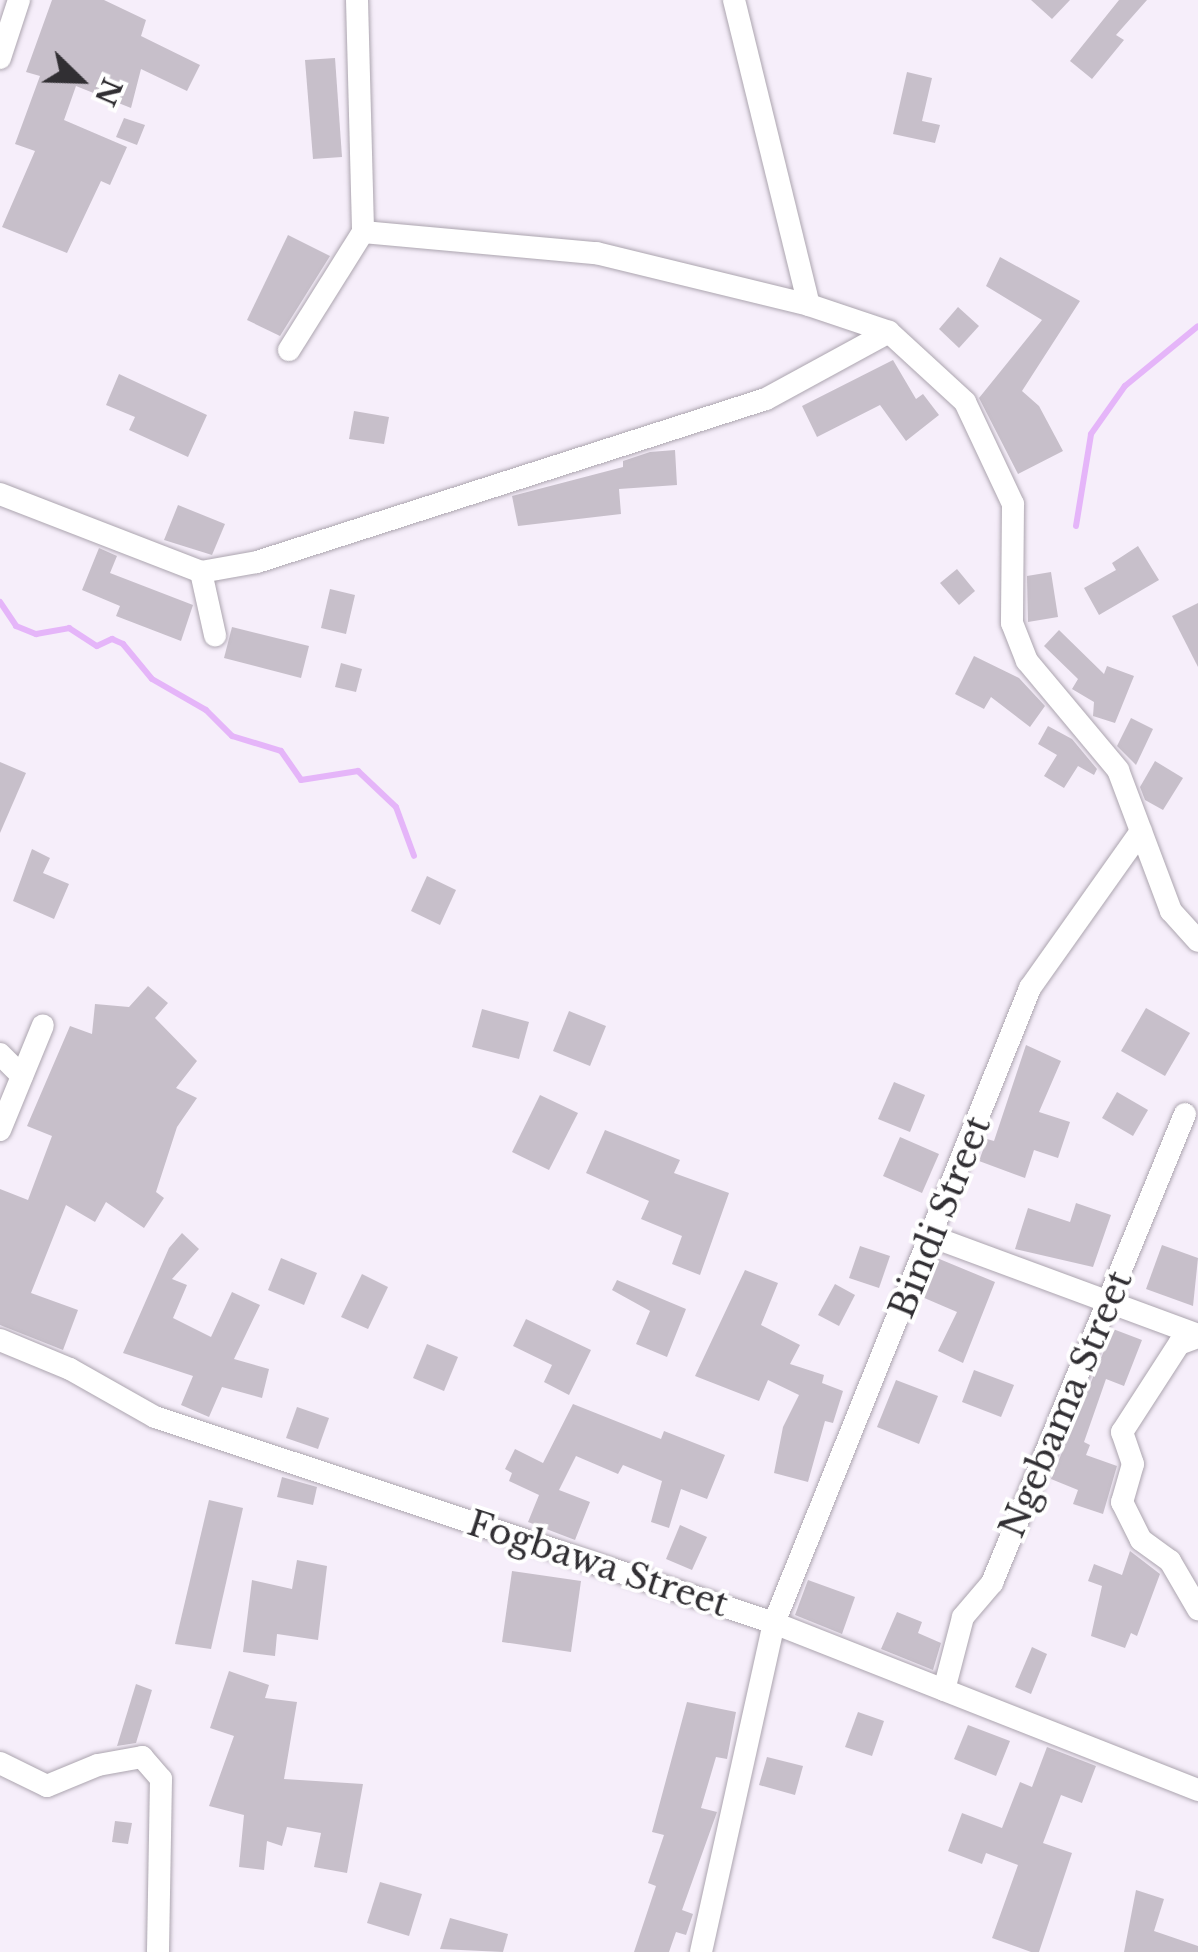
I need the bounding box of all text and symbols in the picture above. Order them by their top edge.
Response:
north arrow [30,30,130,130]
text: N [87,73,129,111]
street label: Bindi Street [880,1110,1000,1324]
street label: Ngebama Street [991,1264,1141,1544]
street label: Fogbawa Street [462,1502,734,1626]

